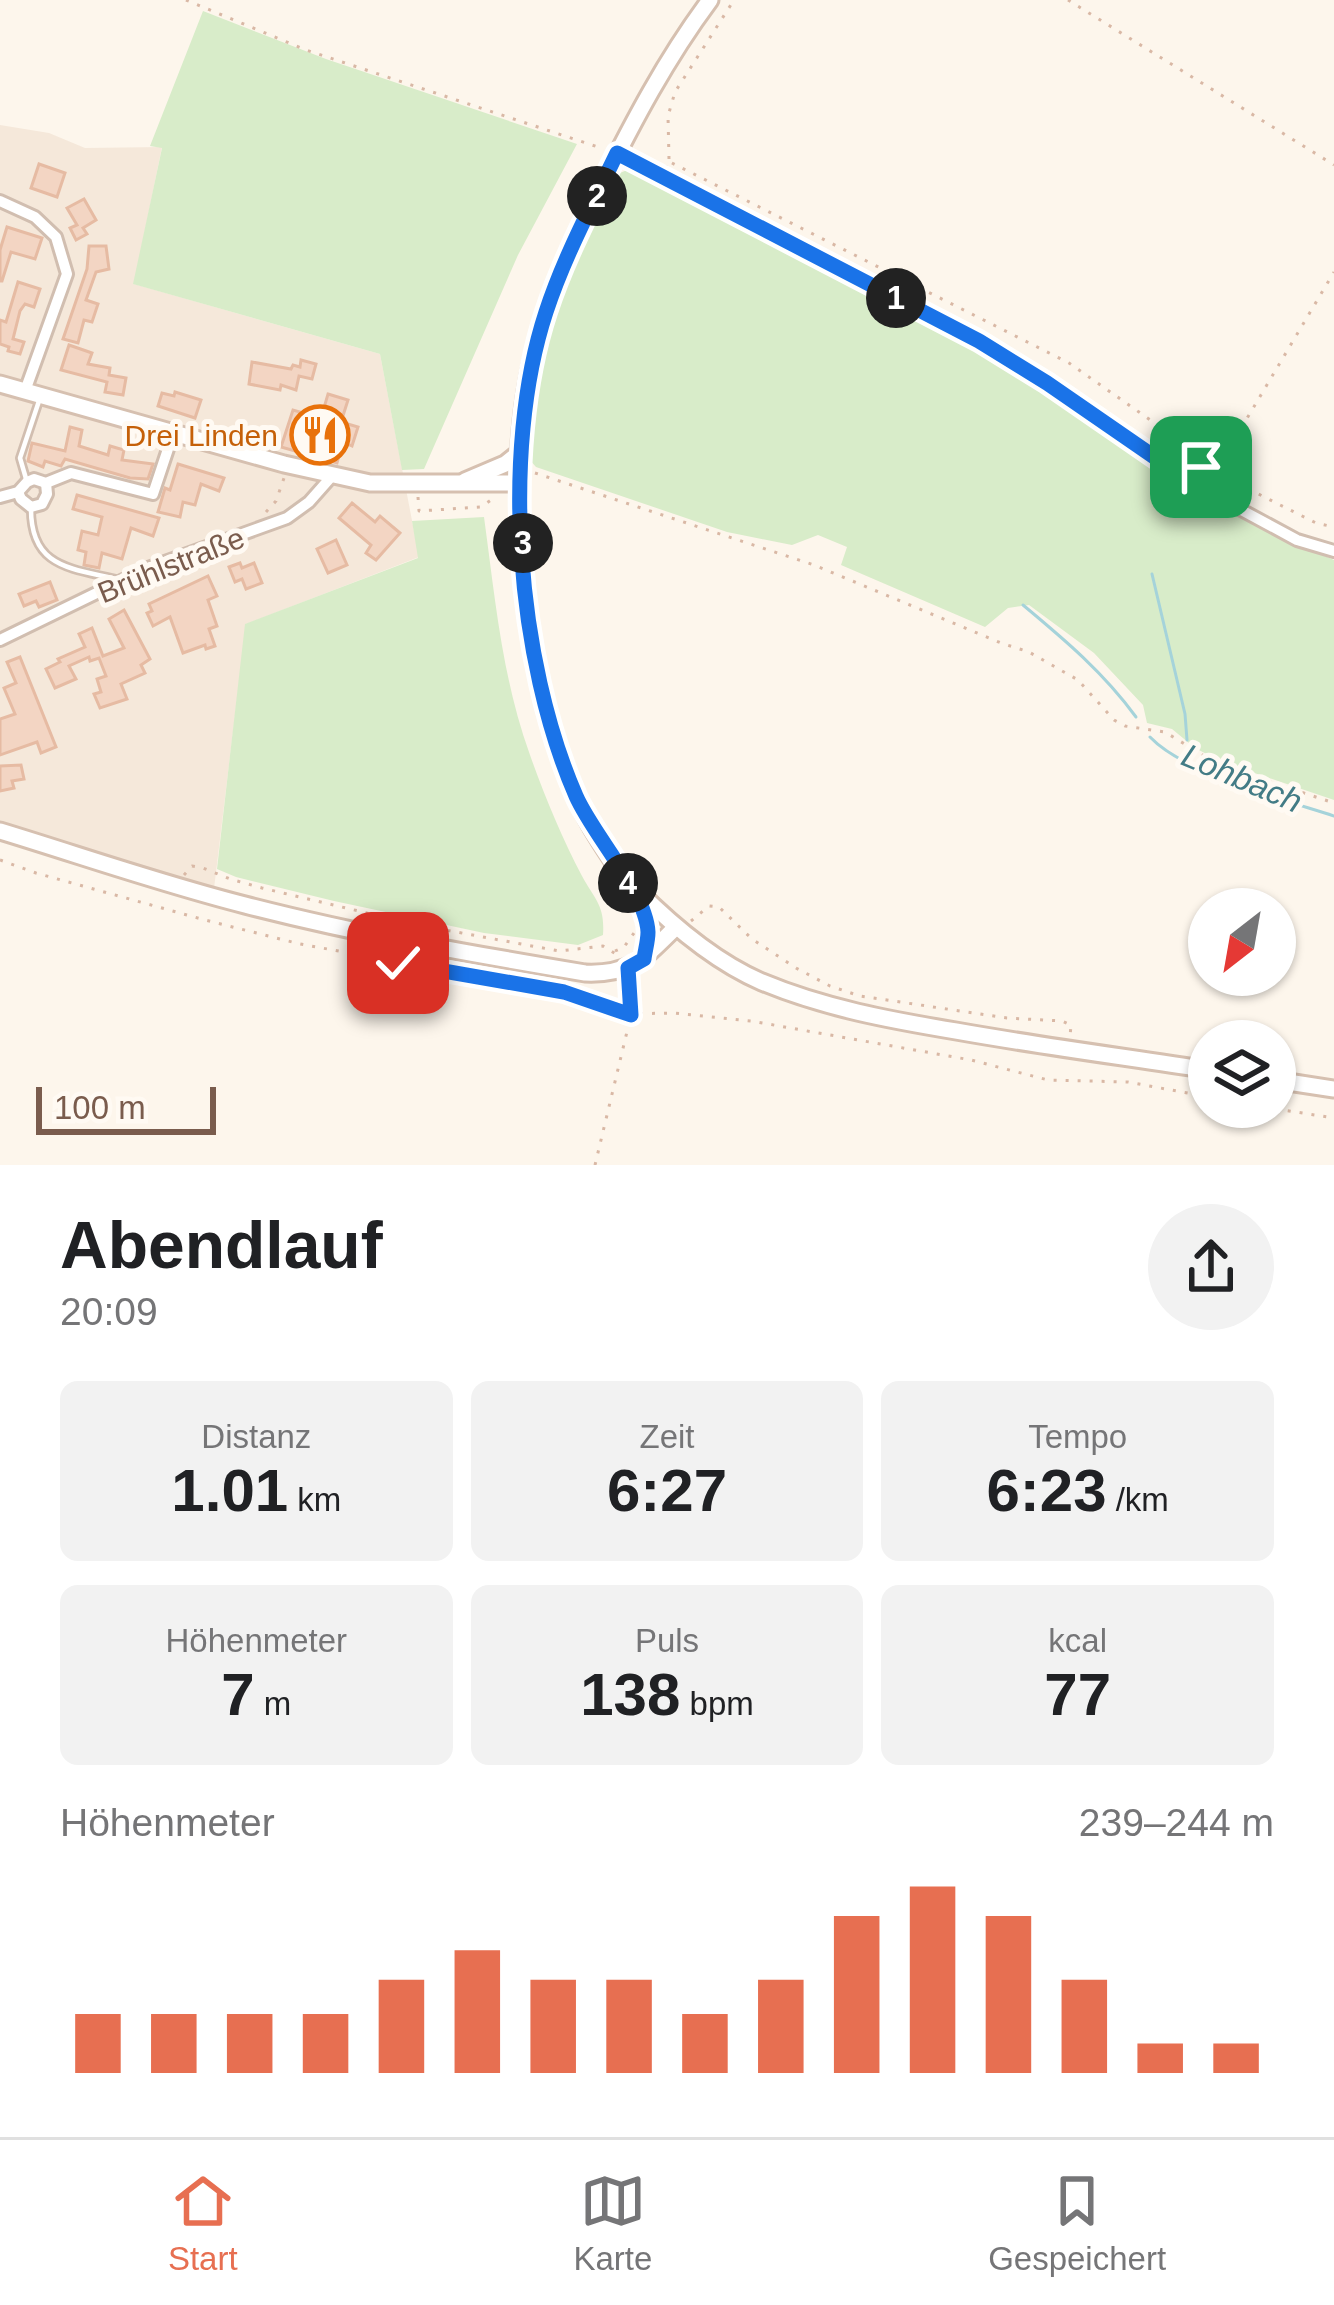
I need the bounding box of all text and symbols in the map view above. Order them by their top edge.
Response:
pin: 2 [567,166,627,226]
text: 2 [588,177,606,214]
pin: 1 [866,268,926,328]
text: 1 [887,279,905,316]
restaurant icon: Drei Linden [289,404,351,466]
pin [1150,416,1252,518]
place label: Drei Linden [125,419,278,452]
icon: arrive [1168,434,1234,500]
pin: 3 [493,513,553,573]
street label: Brühlstraße [93,521,249,609]
text: 3 [514,524,532,561]
water label: Lohbach [1176,736,1308,820]
pin: 4 [598,853,658,913]
text: 4 [619,864,637,901]
north arrow [1188,888,1296,996]
map controls [1188,888,1296,1128]
pin [347,912,449,1014]
icon: check [365,930,431,996]
button: layers [1188,1020,1296,1128]
scale bar [36,1081,216,1134]
text: 100 m [54,1089,146,1126]
button: share [1148,1204,1274,1330]
text: Abendlauf [60,1208,383,1282]
text: 20:09 [60,1290,158,1333]
text: Distanz [201,1418,311,1455]
text: Zeit [639,1418,695,1455]
text: Tempo [1028,1418,1127,1455]
text: 1.01 [171,1457,288,1524]
text: 6:27 [607,1457,727,1524]
text: 6:23 [986,1457,1107,1524]
text: km [288,1481,341,1518]
text: /km [1107,1481,1169,1518]
text: Höhenmeter [166,1622,347,1659]
text: Puls [635,1622,699,1659]
text: kcal [1048,1622,1107,1659]
text: 7 [221,1661,255,1728]
text: 138 [580,1661,680,1728]
text: 77 [1044,1661,1111,1728]
text: m [255,1685,291,1722]
text: bpm [680,1685,754,1722]
text: Höhenmeter [60,1801,275,1844]
text: 239–244 m [1079,1801,1274,1844]
tab: Start [168,2168,238,2278]
tab: Karte [573,2168,652,2278]
tab: Gespeichert [988,2168,1166,2278]

